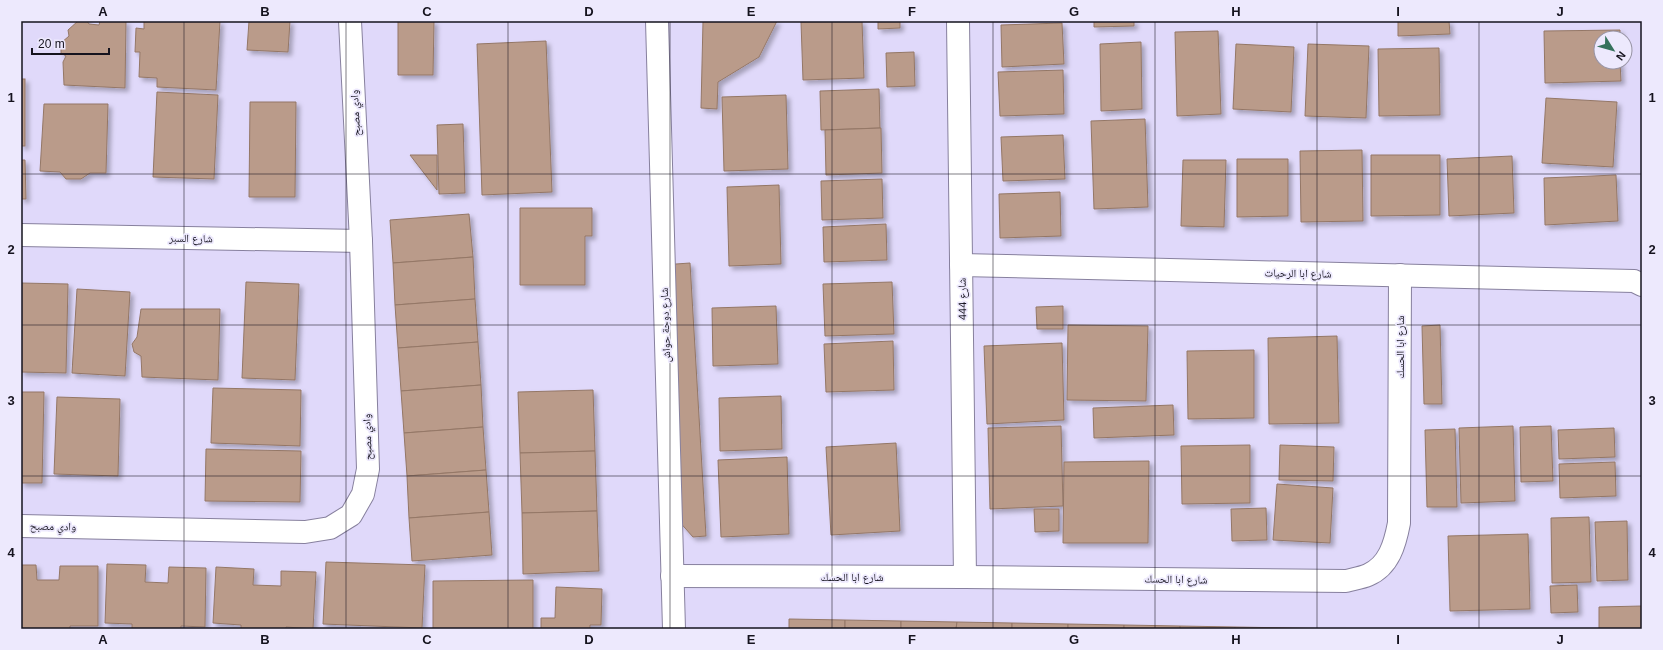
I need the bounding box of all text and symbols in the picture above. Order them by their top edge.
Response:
text: A [98,4,108,19]
text: B [260,4,270,19]
text: C [422,4,432,19]
text: D [584,4,594,19]
text: E [747,4,756,19]
text: F [908,4,916,19]
text: G [1069,4,1079,19]
text: H [1231,4,1241,19]
text: I [1396,4,1400,19]
text: J [1556,4,1564,19]
scale bar [32,30,109,56]
north arrow [1593,30,1633,70]
text: 20 m [38,37,65,51]
text: N [1614,49,1628,63]
street label: وادي مصبح [348,89,365,136]
text: 1 [7,90,15,105]
text: 1 [1648,90,1656,105]
street label: شارع السبر [168,232,213,245]
text: 2 [7,242,15,257]
text: 2 [1648,242,1656,257]
street label: شارع ابا الرحيات [1264,266,1332,281]
street label: شارع 444 [956,278,969,320]
street label: شارع دوحة حواش [658,287,673,362]
street label: شارع ابا الحسك [1394,315,1407,379]
text: 3 [7,393,15,408]
text: 3 [1648,393,1656,408]
street label: وادي مصبح [360,414,377,460]
street label: وادي مصبح [30,520,76,535]
text: 4 [7,545,15,560]
text: 4 [1648,545,1656,560]
street label: شارع ابا الحسك [820,571,884,584]
street label: شارع ابا الحسك [1144,572,1208,587]
text: A [98,632,108,647]
text: B [260,632,270,647]
text: C [422,632,432,647]
text: D [584,632,594,647]
text: E [747,632,756,647]
text: F [908,632,916,647]
text: G [1069,632,1079,647]
text: H [1231,632,1241,647]
text: I [1396,632,1400,647]
text: J [1556,632,1564,647]

